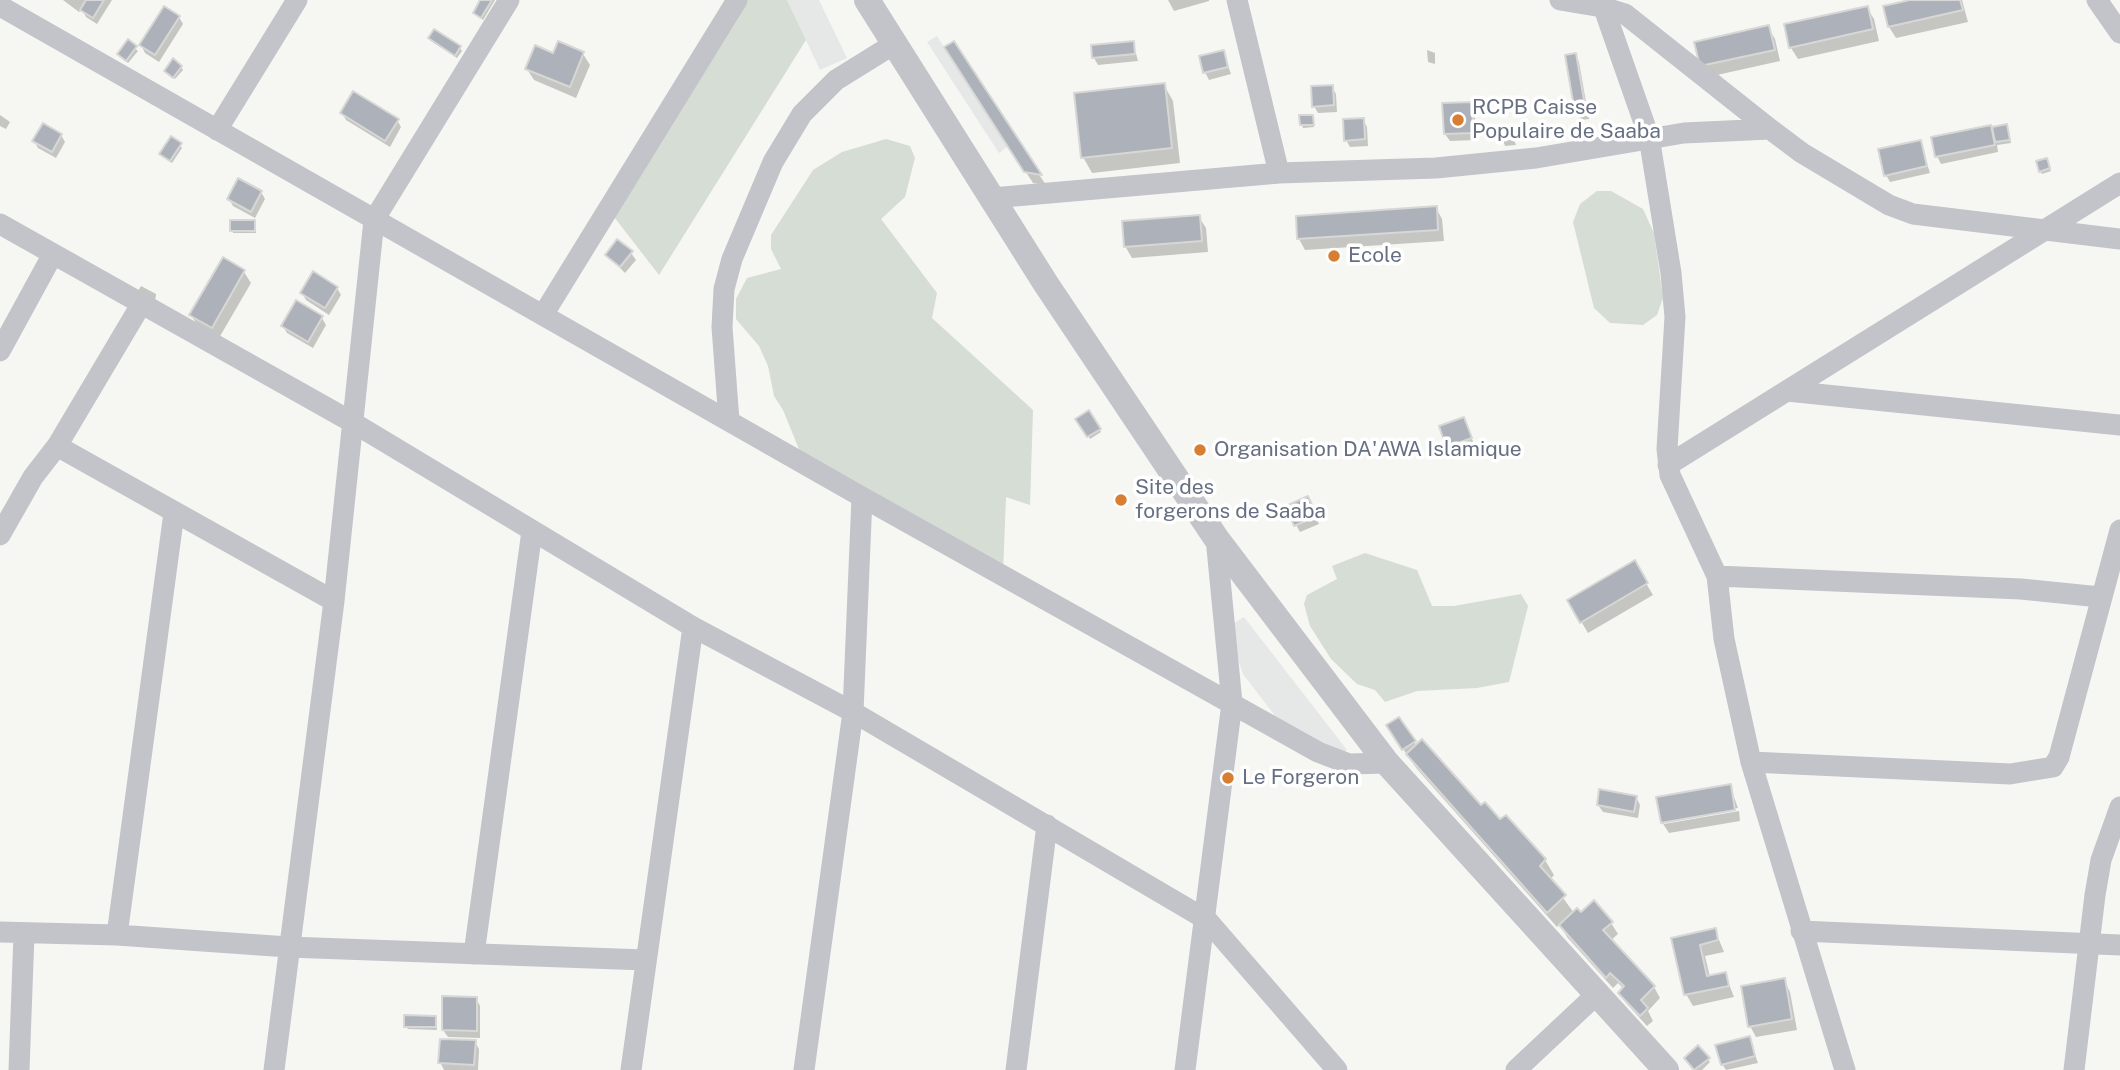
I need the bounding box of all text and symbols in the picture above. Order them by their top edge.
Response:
place label: RCPB Caisse Populaire de Saaba [1472,95,1661,145]
marker: RCPB Caisse Populaire de Saaba [1450,112,1466,128]
place label: Ecole [1348,243,1402,269]
marker: Ecole [1326,248,1342,264]
place label: Organisation DA'AWA Islamique [1214,437,1522,463]
marker: Organisation DA'AWA Islamique [1192,442,1208,458]
place label: Site des forgerons de Saaba [1135,475,1326,525]
marker: Site des forgerons de Saaba [1113,492,1129,508]
place label: Le Forgeron [1242,765,1359,791]
marker: Le Forgeron [1220,770,1236,786]

